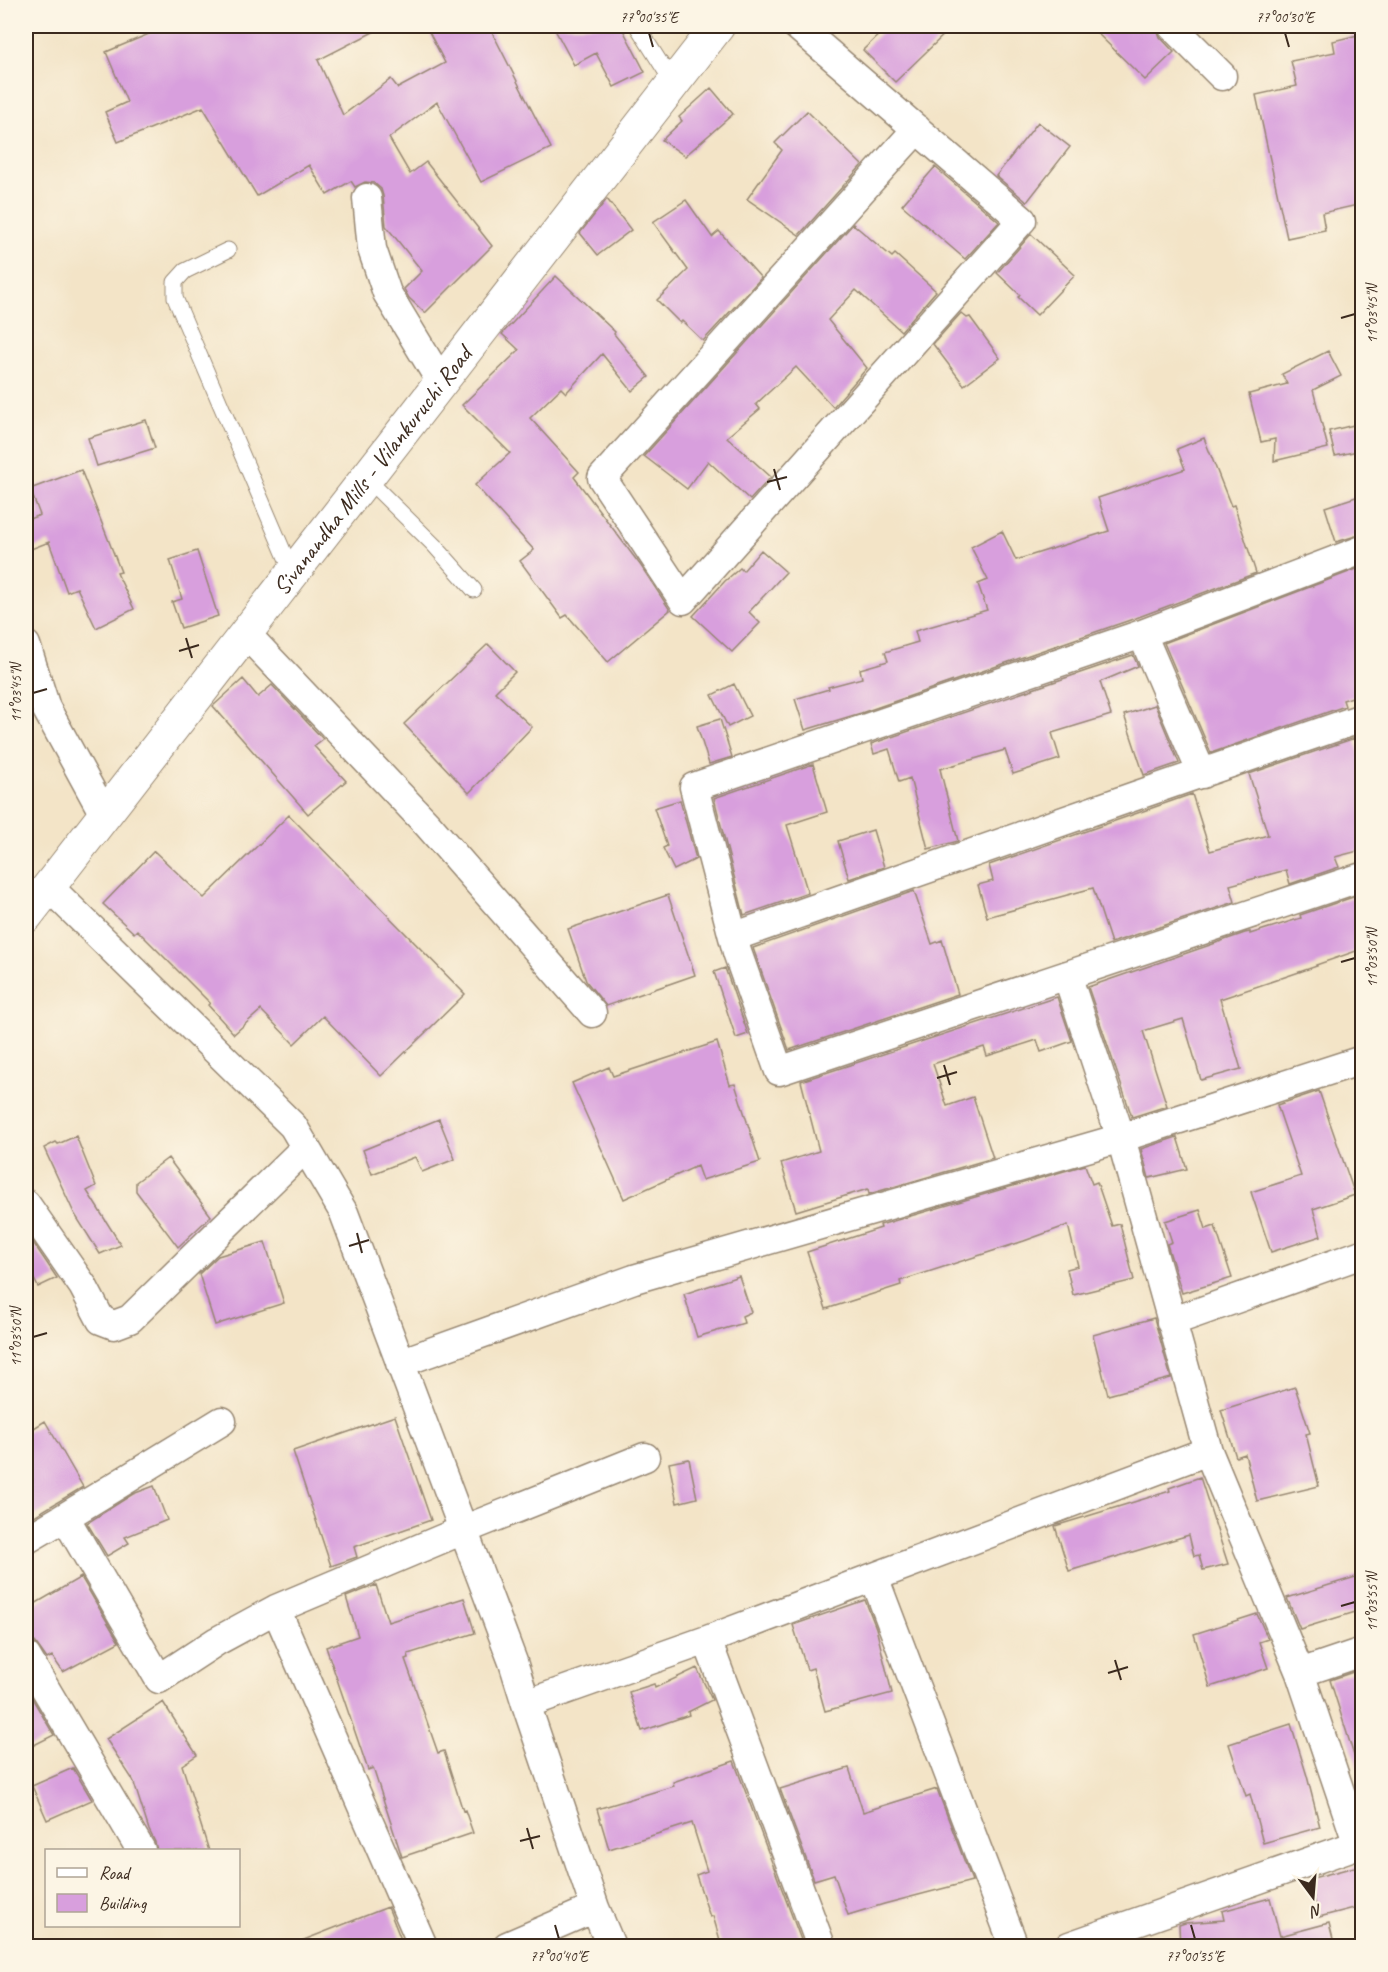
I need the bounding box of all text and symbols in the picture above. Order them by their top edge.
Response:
text: 77°00'35"E [620,8,680,27]
text: 77°00'30"E [1256,8,1316,27]
text: 11°03'45"N [1363,281,1382,344]
street label: Sivanandha Mills - Vilankuruchi Road [266,338,480,601]
text: 11°03'45"N [7,660,26,723]
text: 11°03'50"N [1363,925,1382,988]
text: 11°03'50"N [7,1304,26,1367]
text: 11°03'55"N [1363,1569,1382,1632]
legend [45,1849,240,1927]
text: Road [99,1862,132,1884]
north arrow [1283,1867,1343,1927]
text: Building [99,1892,148,1914]
text: N [1306,1899,1324,1922]
text: 77°00'40"E [530,1947,590,1966]
text: 77°00'35"E [1166,1947,1226,1966]

